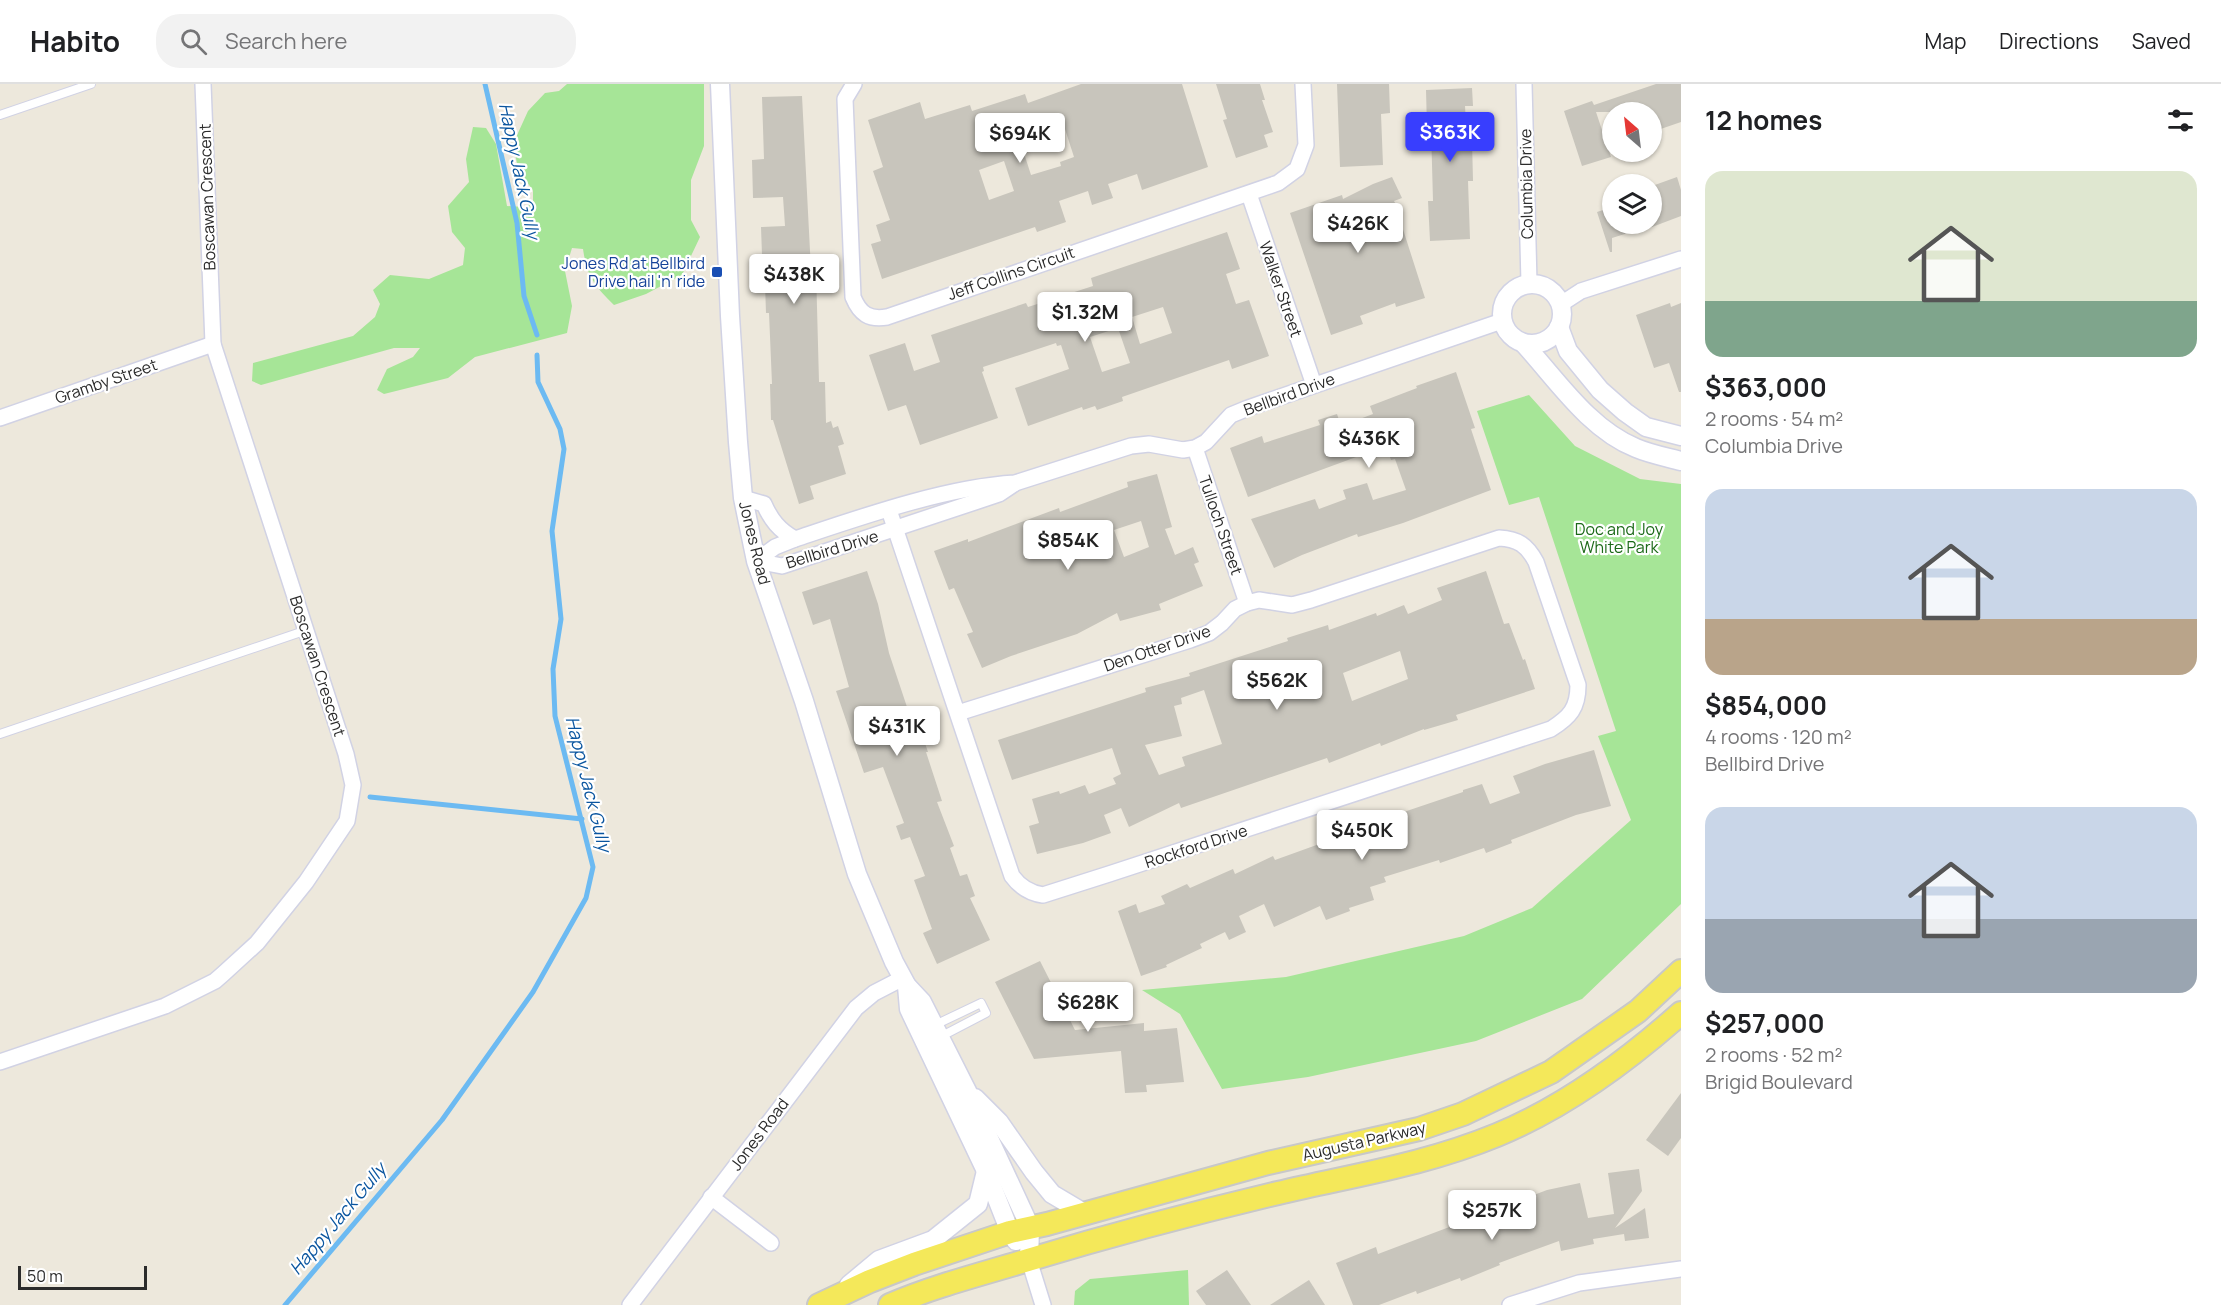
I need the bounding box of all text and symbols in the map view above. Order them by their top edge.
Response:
search box [156,14,576,68]
text: Habito [30,22,120,60]
icon: search [177,25,210,58]
text: Search here [225,26,347,56]
text: Map [1925,27,1966,55]
text: Directions [1999,27,2099,55]
text: Saved [2132,27,2191,55]
water label: Happy Jack Gully [494,101,547,243]
north arrow [1602,102,1662,162]
map controls [1602,102,1662,234]
text: 12 homes [1705,102,1822,138]
icon: filters [2164,104,2197,137]
pin: $363K [1408,112,1492,163]
pin: $694K [978,113,1062,164]
text: $363K [1419,118,1481,145]
text: $694K [989,119,1051,146]
street label: Boscawan Crescent [193,123,221,271]
street label: Columbia Drive [1514,129,1538,239]
button: layers [1602,174,1662,234]
pin: $426K [1316,203,1400,254]
text: $426K [1327,209,1389,236]
icon: home [1897,210,2005,318]
street label: Walker Street [1254,238,1308,340]
street label: Jeff Collins Circuit [944,241,1078,305]
place label: Jones Rd at Bellbird Drive hail 'n' ride [562,252,705,292]
pin: $438K [752,254,836,305]
text: $438K [763,260,825,287]
marker: Jones Rd at Bellbird Drive hail 'n' ride [710,265,724,279]
pin: $1.32M [1036,292,1134,343]
text: $1.32M [1051,298,1119,325]
street label: Gramby Street [52,353,160,409]
street label: Bellbird Drive [1240,367,1338,421]
text: $363,000 [1705,369,1827,405]
text: 2 rooms · 54 m² [1705,405,1843,432]
pin: $436K [1327,418,1411,469]
text: $436K [1338,424,1400,451]
text: Columbia Drive [1705,432,1843,459]
street label: Tulloch Street [1194,472,1248,578]
street label: Jones Road [734,499,776,587]
park label: Doc and Joy White Park [1575,518,1664,558]
pin: $854K [1026,520,1110,571]
street label: Bellbird Drive [783,525,881,573]
text: $854K [1037,526,1099,553]
icon: home [1897,528,2005,636]
street label: Boscawan Crescent [285,593,351,739]
street label: Den Otter Drive [1101,619,1213,677]
pin: $562K [1235,660,1319,711]
text: $562K [1246,666,1308,693]
text: $854,000 [1705,687,1827,723]
pin: $431K [855,706,939,757]
text: $431K [868,712,926,739]
water label: Happy Jack Gully [561,714,618,856]
text: 4 rooms · 120 m² [1705,723,1852,750]
text: Bellbird Drive [1705,750,1824,777]
pin: $450K [1320,810,1404,861]
text: $450K [1331,816,1393,843]
street label: Rockford Drive [1142,819,1250,873]
icon: home [1897,846,2005,954]
pin: $628K [1046,982,1130,1033]
text: $628K [1057,988,1119,1015]
text: $257,000 [1705,1005,1825,1041]
text: 2 rooms · 52 m² [1705,1041,1842,1068]
text: Brigid Boulevard [1705,1068,1853,1095]
street label: Jones Road [725,1093,793,1175]
street label: Augusta Parkway [1300,1116,1428,1166]
water label: Happy Jack Gully [284,1156,393,1279]
pin: $257K [1450,1190,1534,1241]
text: $257K [1462,1196,1522,1223]
scale bar [18,1263,147,1290]
text: 50 m [27,1265,63,1287]

